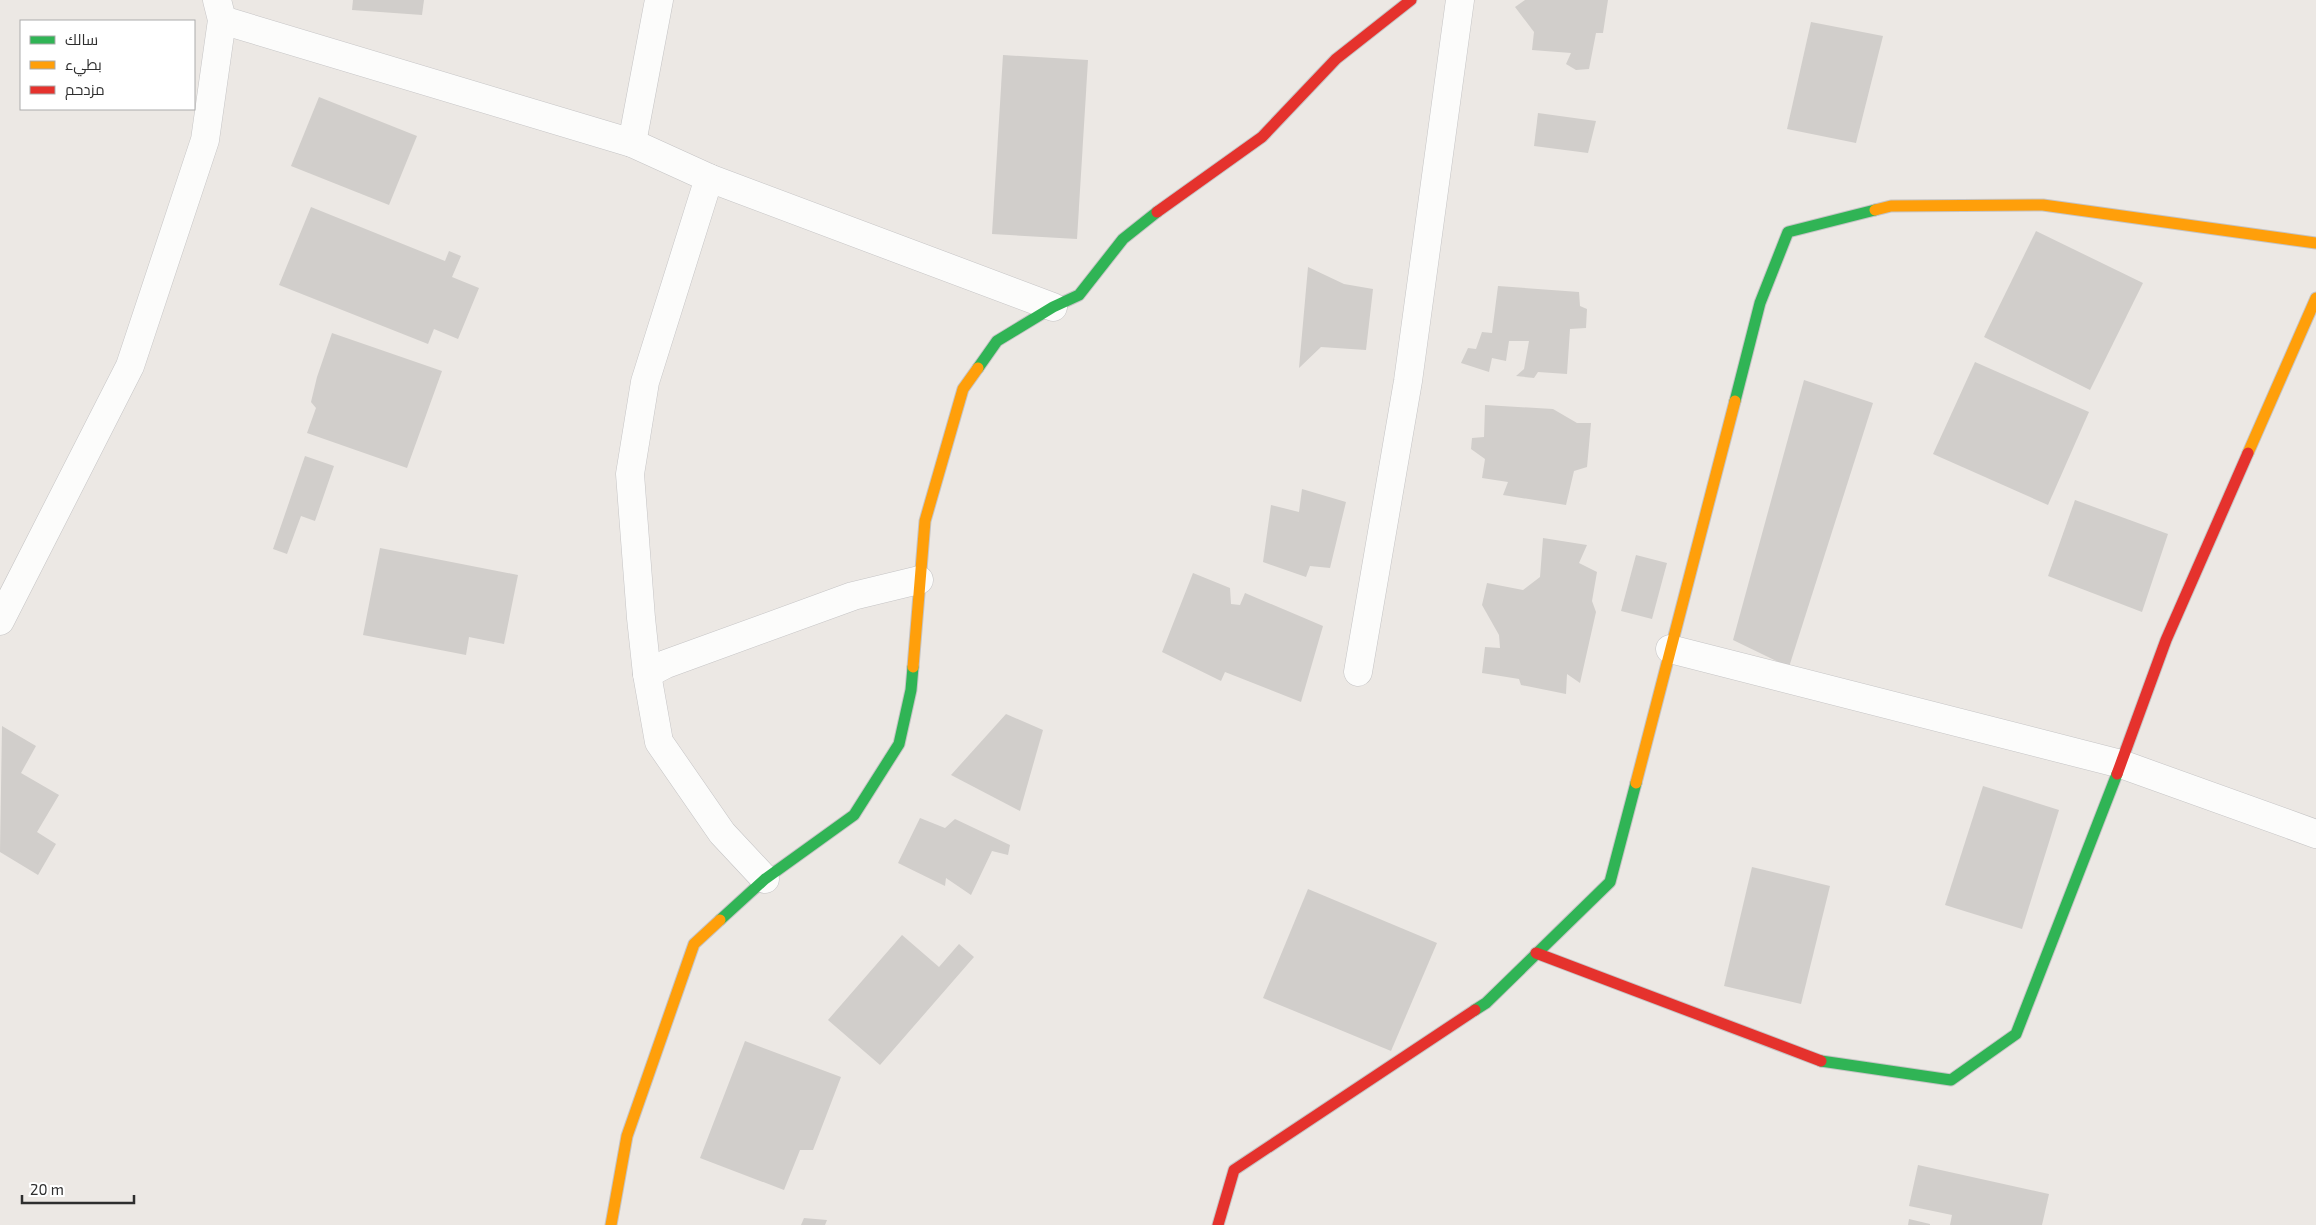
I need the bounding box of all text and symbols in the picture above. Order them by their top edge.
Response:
legend [20,20,195,110]
text: سالك [65,30,98,48]
text: بطيء [65,55,102,77]
text: مزدحم [65,80,105,100]
scale bar [22,1172,135,1204]
text: 20 m [30,1180,64,1198]

